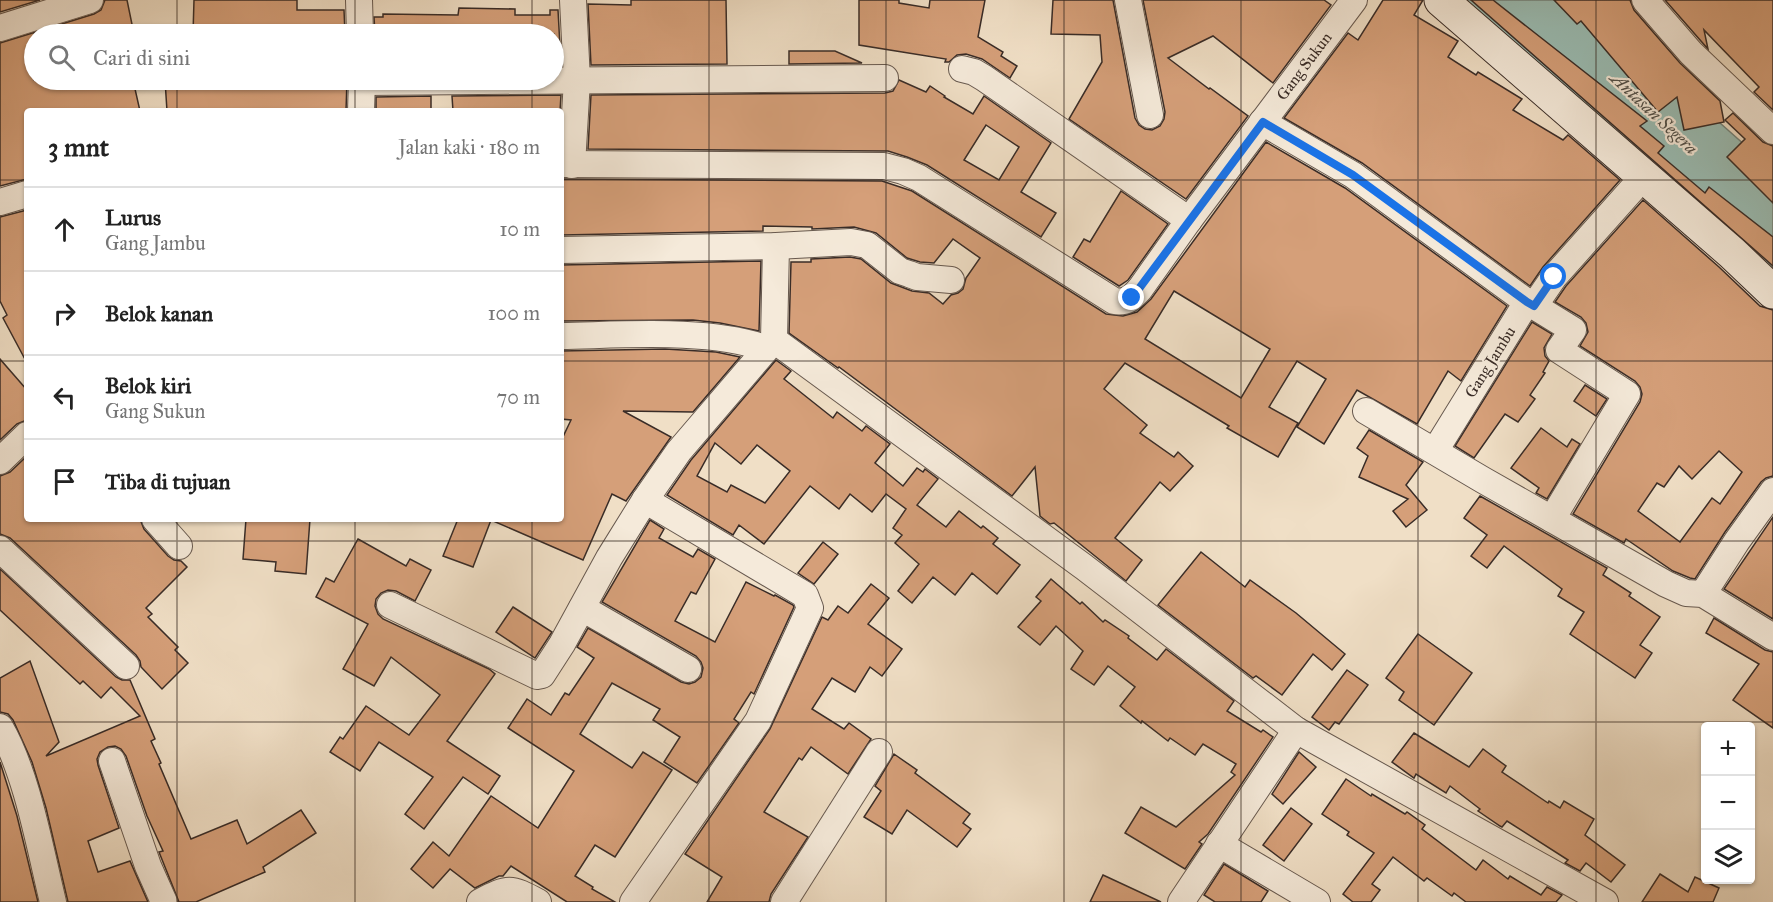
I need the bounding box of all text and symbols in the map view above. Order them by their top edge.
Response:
search box [24,24,564,90]
street label: Gang Sukun [1272,28,1337,104]
icon: search [45,41,78,74]
text: Cari di sini [93,44,190,71]
water label: Antasan Segera [1604,66,1703,159]
text: 3 mnt [48,131,109,163]
text: Jalan kaki · 180 m [398,135,540,159]
text: Lurus [105,204,161,231]
icon: ahead [48,213,81,246]
text: 10 m [499,217,540,241]
text: Gang Jambu [105,231,206,255]
route start [1540,263,1566,289]
route end [1118,284,1144,310]
icon: right [48,297,81,330]
text: Belok kanan [105,300,213,327]
text: 100 m [488,301,540,325]
street label: Gang Jambu [1461,322,1520,402]
text: Belok kiri [105,372,191,399]
icon: left [48,381,81,414]
text: 70 m [497,385,540,409]
text: Gang Sukun [105,399,205,423]
icon: arrive [48,465,81,498]
text: Tiba di tujuan [105,468,230,495]
map controls [1701,722,1755,884]
button: + [1701,722,1755,776]
button: − [1701,776,1755,830]
button: layers [1701,830,1755,884]

